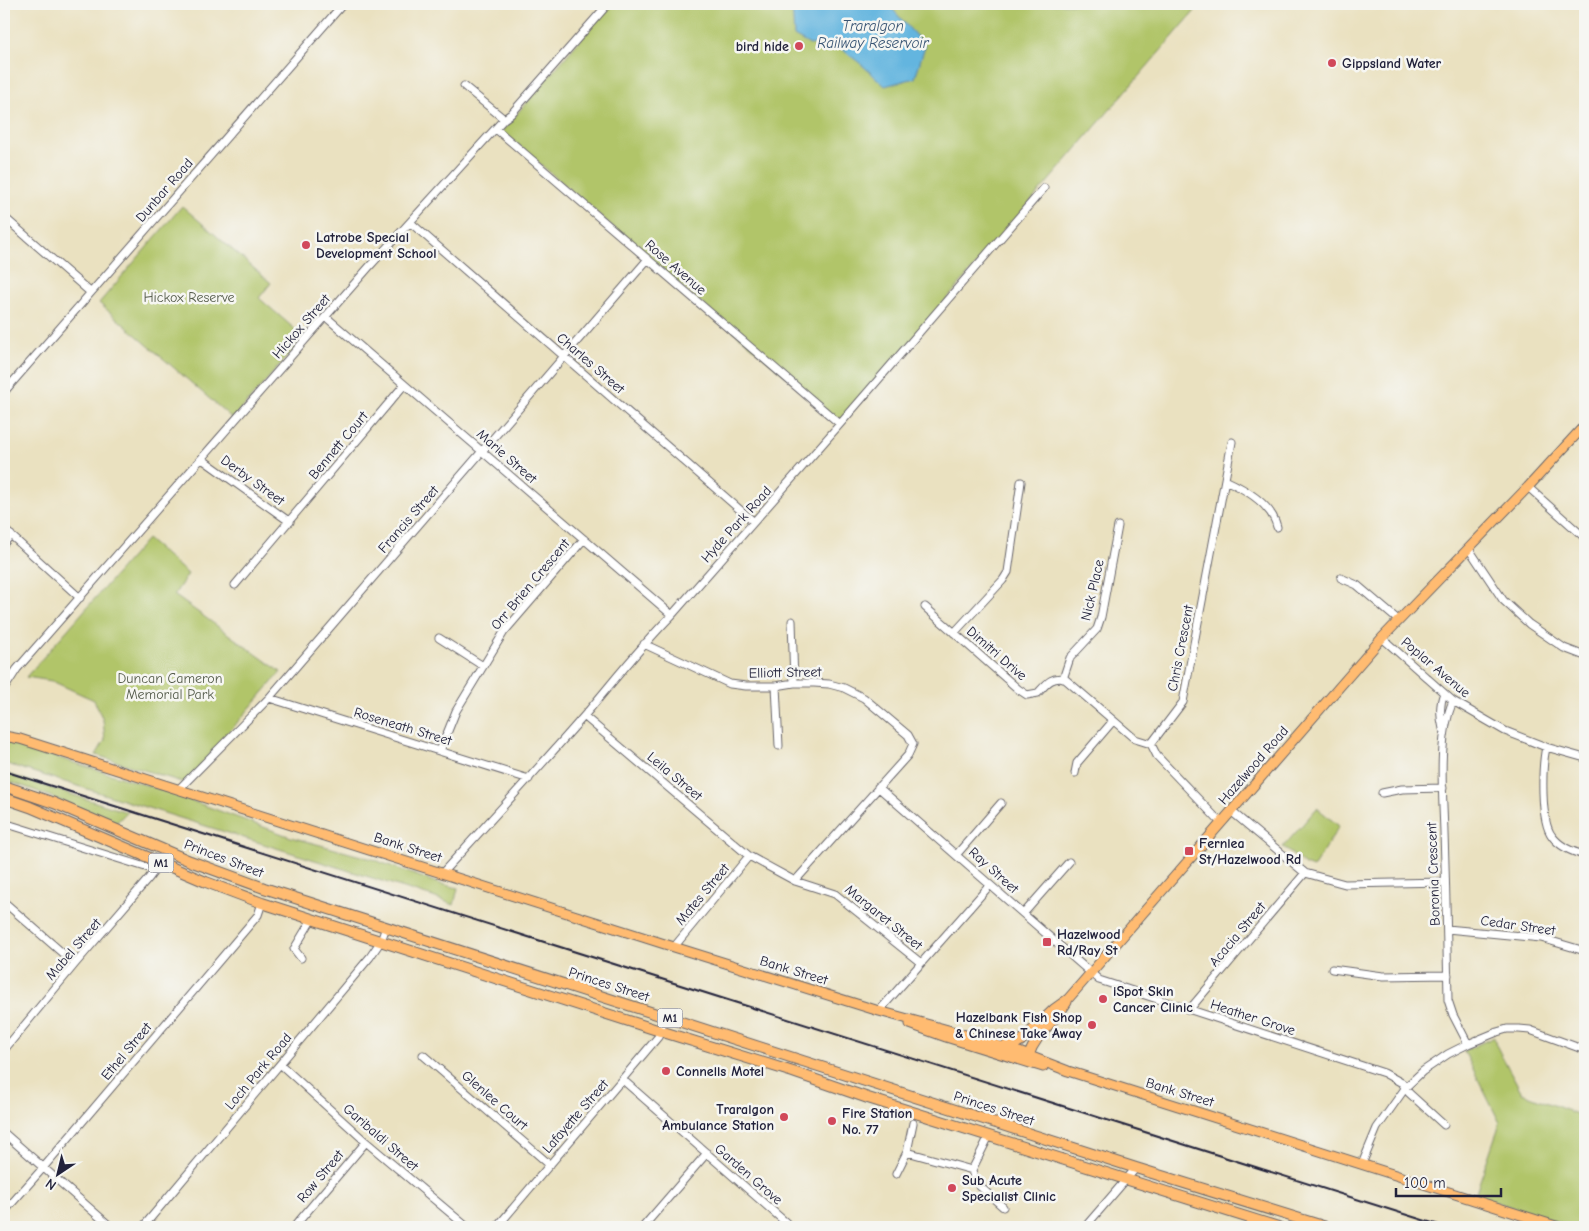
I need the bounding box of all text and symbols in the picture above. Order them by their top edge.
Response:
water label: Traralgon Railway Reservoir [817,17,930,52]
place label: bird hide [736,38,789,55]
marker: bird hide [793,40,805,52]
place label: Gippsland Water [1342,55,1442,72]
marker: Gippsland Water [1326,57,1338,69]
street label: Dunbar Road [132,155,197,226]
place label: Latrobe Special Development School [316,229,437,262]
street label: Rose Avenue [642,236,710,299]
marker: Latrobe Special Development School [300,239,312,251]
park label: Hickox Reserve [143,289,235,306]
street label: Hickox Street [269,290,335,362]
street label: Charles Street [553,329,629,398]
street label: Bennett Court [305,407,372,483]
street label: Marie Street [473,426,541,488]
street label: Derby Street [217,452,289,510]
street label: Francis Street [374,481,443,557]
street label: Hyde Park Road [698,483,775,566]
street label: Orr Brien Crescent [487,534,574,633]
street label: Nick Place [1077,558,1108,622]
street label: Chris Crescent [1164,603,1197,693]
street label: Dimitri Drive [963,623,1030,684]
street label: Poplar Avenue [1398,633,1474,701]
street label: Elliott Street [748,663,823,682]
park label: Duncan Cameron Memorial Park [118,670,222,703]
street label: Roseneath Street [352,704,455,750]
street label: Hazelwood Road [1215,723,1292,808]
street label: Leila Street [644,748,707,805]
street label: Boronia Crescent [1423,821,1444,926]
street label: Bank Street [372,829,445,867]
place label: Fernlea St/Hazelwood Rd [1199,835,1301,868]
street label: Princes Street [182,836,267,882]
street label: Ray Street [965,844,1023,898]
marker: Fernlea St/Hazelwood Rd [1183,845,1195,857]
road number: M1 [148,854,174,872]
street label: Mates Street [672,859,734,929]
street label: Margaret Street [842,881,927,954]
street label: Acacia Street [1205,898,1270,970]
street label: Cedar Street [1479,912,1558,939]
street label: Mabel Street [42,914,105,984]
place label: Hazelwood Rd/Ray St [1057,926,1121,959]
marker: Hazelwood Rd/Ray St [1041,936,1053,948]
street label: Bank Street [758,952,831,989]
street label: Princes Street [566,963,652,1006]
place label: iSpot Skin Cancer Clinic [1113,983,1193,1016]
marker: iSpot Skin Cancer Clinic [1097,993,1109,1005]
street label: Heather Grove [1208,996,1297,1039]
road number: M1 [658,1008,682,1028]
place label: Hazelbank Fish Shop & Chinese Take Away [955,1009,1083,1042]
street label: Ethel Street [97,1018,156,1084]
marker: Hazelbank Fish Shop & Chinese Take Away [1086,1019,1098,1031]
street label: Loch Park Road [221,1030,295,1113]
place label: Connells Motel [676,1063,764,1080]
marker: Connells Motel [660,1065,672,1077]
street label: Glenlee Court [458,1067,532,1134]
street label: Bank Street [1144,1074,1217,1111]
street label: Lafayette Street [539,1075,613,1157]
street label: Princes Street [951,1087,1037,1130]
street label: Garibaldi Street [340,1100,423,1175]
place label: Traralgon Ambulance Station [662,1101,774,1134]
place label: Fire Station No. 77 [842,1105,912,1138]
marker: Traralgon Ambulance Station [778,1111,790,1123]
marker: Fire Station No. 77 [826,1115,838,1127]
street label: Garden Grove [711,1140,786,1208]
street label: Row Street [293,1146,348,1206]
north arrow [32,1148,82,1198]
scale bar [1396,1166,1502,1198]
place label: Sub Acute Specialist Clinic [962,1172,1056,1205]
text: 100 m [1404,1174,1446,1192]
text: N [42,1175,59,1194]
marker: Sub Acute Specialist Clinic [946,1182,958,1194]

